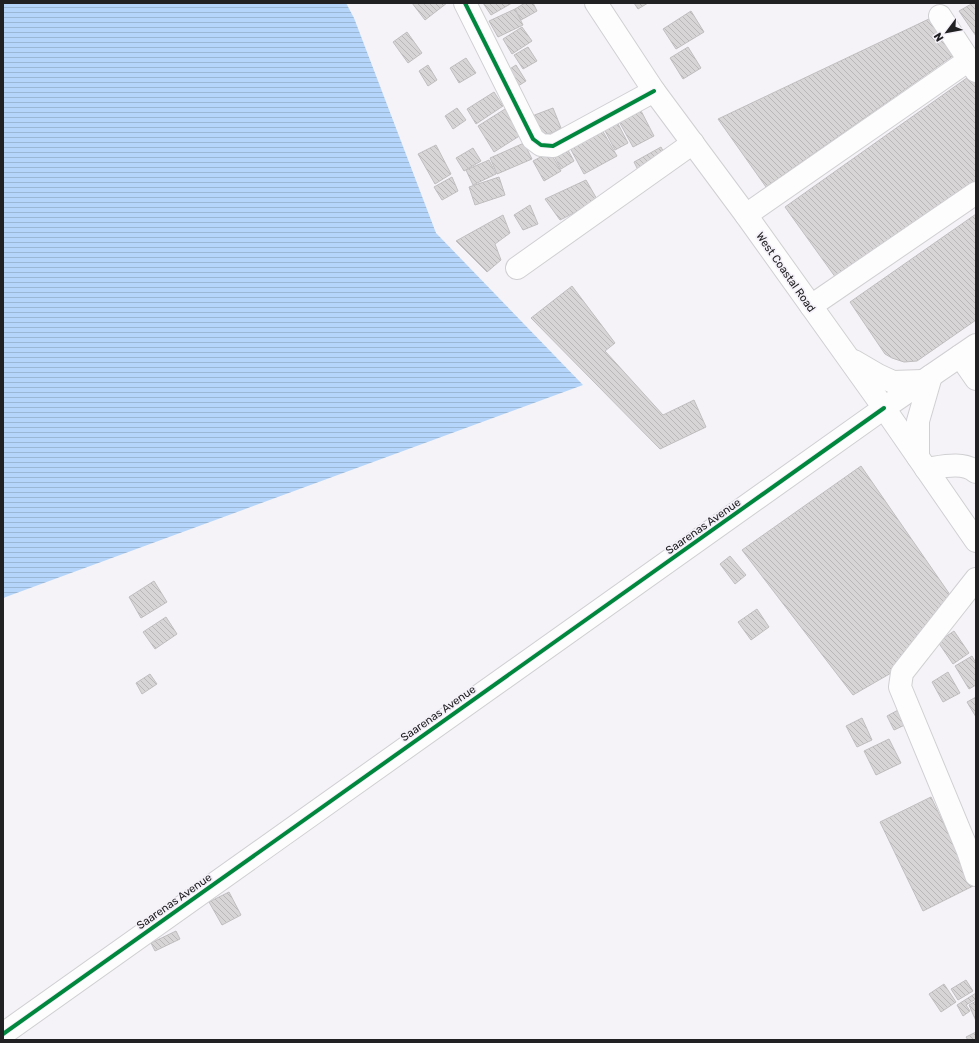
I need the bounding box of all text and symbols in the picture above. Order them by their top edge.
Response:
north arrow [927,12,967,52]
text: N [931,30,947,44]
street label: West Coastal Road [753,230,818,315]
street label: Saarenas Avenue [663,496,743,557]
street label: Saarenas Avenue [398,683,478,744]
street label: Saarenas Avenue [134,871,214,932]

